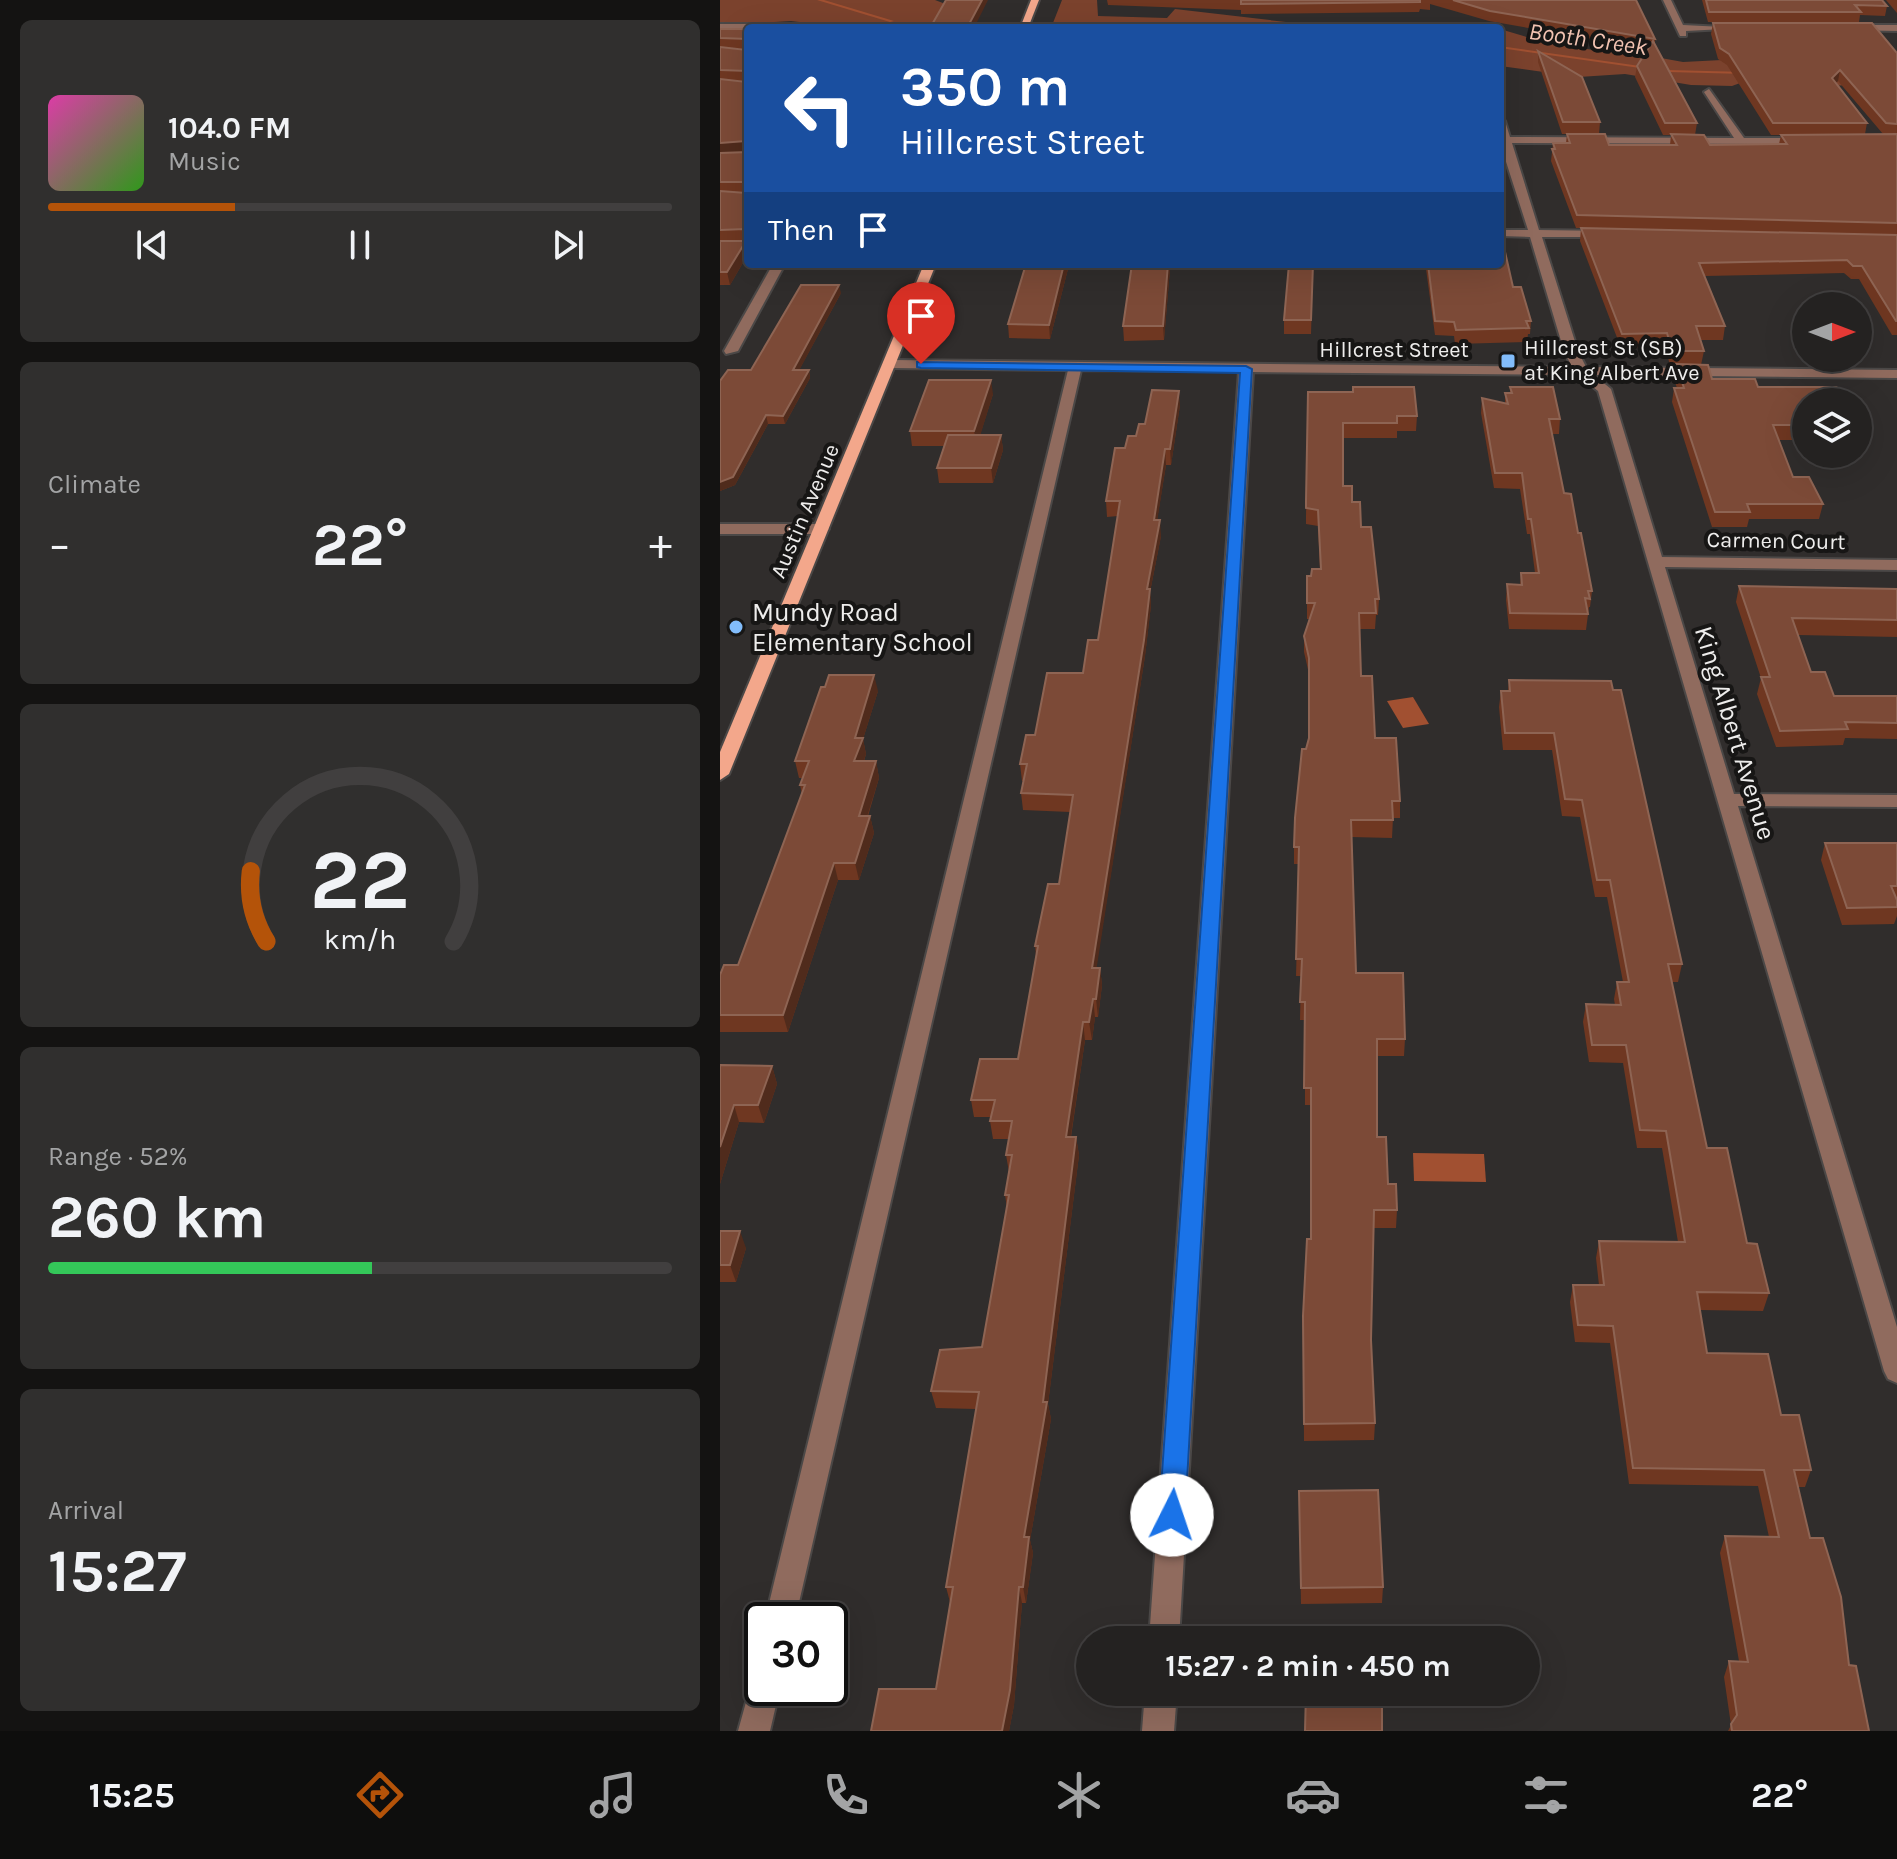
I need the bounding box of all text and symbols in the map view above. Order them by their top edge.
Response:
water label: Booth Creek [1527,17,1650,61]
text: 350 m [900,54,1070,119]
icon: left [768,56,872,160]
text: 104.0 FM [168,110,291,146]
text: Hillcrest Street [900,121,1145,163]
text: Music [168,146,241,177]
icon: arrive [851,208,895,252]
text: Then [768,212,835,248]
icon: previous [130,223,174,267]
icon: pause [338,223,382,267]
icon: next [546,223,590,267]
pin [887,282,955,364]
north arrow [1792,292,1872,372]
map controls [1792,292,1872,468]
icon: arrive [899,294,943,338]
place label: Hillcrest St (SB) at King Albert Ave [1524,335,1700,386]
street label: Hillcrest Street [1319,337,1469,363]
marker: Hillcrest St (SB) at King Albert Ave [1499,352,1517,370]
button: layers [1792,388,1872,468]
street label: Austin Avenue [765,440,845,582]
text: Climate [48,469,141,500]
text: 22° [312,510,408,580]
text: − [48,519,71,570]
text: + [649,519,672,570]
street label: Carmen Court [1706,527,1846,555]
place label: Mundy Road Elementary School [752,597,973,658]
marker: Mundy Road Elementary School [727,618,745,636]
street label: King Albert Avenue [1688,622,1782,844]
text: 22 [310,831,410,928]
text: km/h [324,923,396,956]
text: Range · 52% [48,1141,188,1172]
text: 260 km [48,1182,266,1252]
position arrow [1130,1473,1214,1557]
text: Arrival [48,1495,124,1526]
text: 15:27 [48,1536,187,1606]
speed limit sign: 30 [744,1602,848,1706]
text: 15:27 · 2 min · 450 m [1165,1648,1451,1684]
icon: directions [352,1767,408,1823]
icon: music [585,1767,641,1823]
icon: phone [818,1767,874,1823]
icon: climate [1051,1767,1107,1823]
icon: car [1285,1767,1341,1823]
icon: filters [1518,1767,1574,1823]
text: 15:25 [89,1774,175,1816]
text: 22° [1751,1774,1808,1816]

